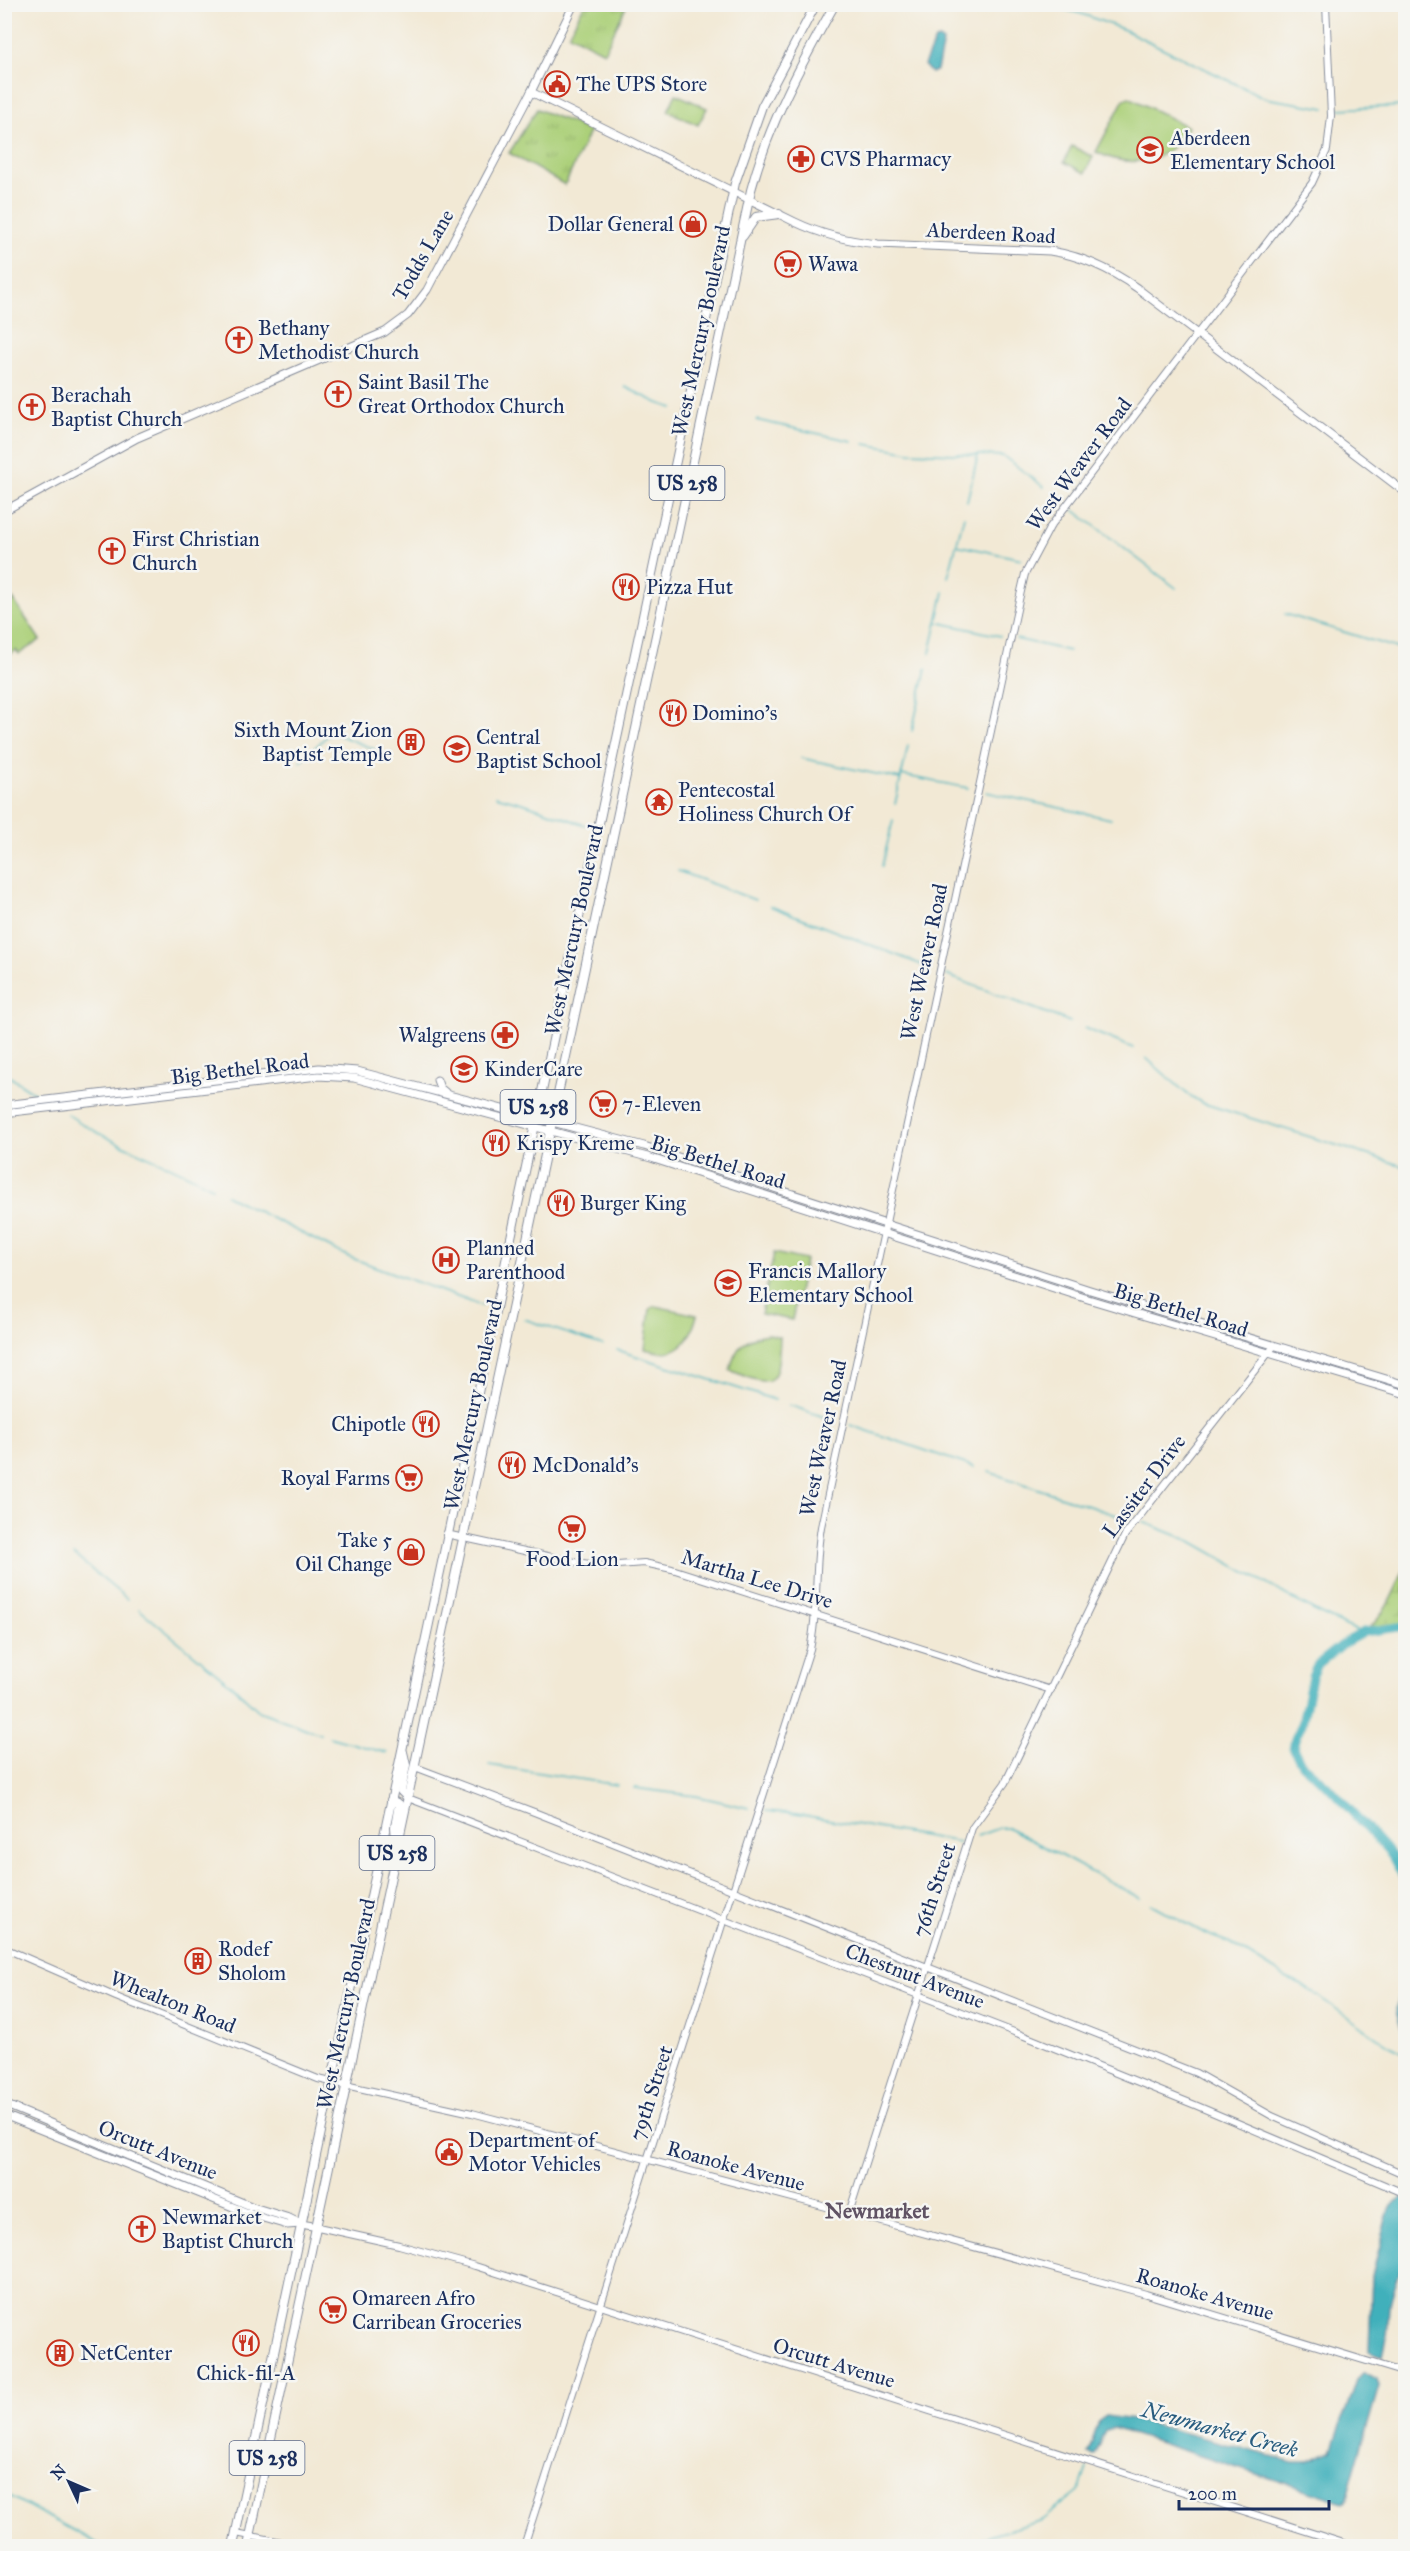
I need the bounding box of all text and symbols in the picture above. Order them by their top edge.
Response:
public building icon: The UPS Store [542,69,572,99]
place label: The UPS Store [576,71,707,97]
place label: Aberdeen Elementary School [1169,125,1335,175]
school or university icon: Aberdeen Elementary School [1135,135,1165,165]
pharmacy icon: CVS Pharmacy [786,144,816,174]
place label: CVS Pharmacy [820,146,952,172]
street label: Todds Lane [386,204,460,305]
shop icon: Dollar General [678,209,708,239]
place label: Dollar General [548,211,674,237]
street label: Aberdeen Road [925,217,1057,249]
street label: West Mercury Boulevard [666,223,736,439]
supermarket icon: Wawa [773,249,803,279]
place label: Wawa [808,251,858,277]
place label: Bethany Methodist Church [258,315,420,365]
church icon: Bethany Methodist Church [224,325,254,355]
place label: Saint Basil The Great Orthodox Church [358,369,565,419]
church icon: Saint Basil The Great Orthodox Church [323,379,353,409]
place label: Berachah Baptist Church [51,382,183,432]
church icon: Berachah Baptist Church [17,392,47,422]
street label: West Weaver Road [1021,392,1138,536]
road number: US 258 [650,466,724,500]
place label: First Christian Church [132,526,260,576]
church icon: First Christian Church [97,536,127,566]
restaurant icon: Pizza Hut [611,572,641,602]
place label: Pizza Hut [646,574,734,600]
restaurant icon: Domino's [658,698,688,728]
place label: Domino's [692,700,778,726]
place label: Sixth Mount Zion Baptist Temple [234,717,392,767]
place label: Central Baptist School [476,724,602,774]
building icon: Sixth Mount Zion Baptist Temple [396,727,426,757]
school or university icon: Central Baptist School [442,734,472,764]
place label: Pentecostal Holiness Church Of [678,777,854,827]
temple icon: Pentecostal Holiness Church Of [644,787,674,817]
street label: West Mercury Boulevard [539,822,609,1038]
street label: West Weaver Road [895,881,953,1043]
pharmacy icon: Walgreens [490,1020,520,1050]
place label: Walgreens [398,1022,486,1048]
street label: Big Bethel Road [169,1048,311,1090]
school or university icon: KinderCare [449,1054,479,1084]
place label: KinderCare [484,1056,583,1082]
supermarket icon: 7-Eleven [588,1089,618,1119]
road number: US 258 [500,1090,576,1124]
place label: 7-Eleven [622,1091,701,1117]
restaurant icon: Krispy Kreme [481,1128,511,1158]
street label: Big Bethel Road [648,1129,789,1195]
place label: Krispy Kreme [516,1130,635,1156]
restaurant icon: Burger King [546,1188,576,1218]
place label: Burger King [580,1190,686,1216]
place label: Planned Parenthood [466,1235,566,1285]
hospital icon: Planned Parenthood [431,1245,461,1275]
place label: Francis Mallory Elementary School [748,1258,913,1308]
school or university icon: Francis Mallory Elementary School [713,1268,743,1298]
street label: Big Bethel Road [1111,1277,1252,1343]
street label: West Mercury Boulevard [438,1297,508,1513]
street label: West Weaver Road [794,1357,852,1519]
restaurant icon: Chipotle [411,1409,441,1439]
place label: Chipotle [331,1411,406,1437]
street label: Lassiter Drive [1097,1429,1191,1543]
restaurant icon: McDonald's [497,1450,527,1480]
place label: McDonald's [532,1452,639,1478]
supermarket icon: Royal Farms [394,1463,424,1493]
place label: Royal Farms [281,1465,390,1491]
supermarket icon: Food Lion [557,1514,587,1544]
place label: Take 5 Oil Change [295,1527,392,1577]
shop icon: Take 5 Oil Change [396,1537,426,1567]
street label: Martha Lee Drive [678,1544,836,1614]
place label: Food Lion [525,1546,619,1572]
road number: US 258 [360,1836,434,1870]
street label: 76th Street [907,1839,962,1940]
street label: West Mercury Boulevard [311,1896,381,2112]
place label: Rodef Sholom [218,1936,287,1986]
street label: Chestnut Avenue [842,1937,989,2015]
building icon: Rodef Sholom [183,1946,213,1976]
street label: Whealton Road [106,1965,240,2039]
street label: 79th Street [623,2042,679,2144]
street label: Orcutt Avenue [95,2114,222,2186]
place label: Department of Motor Vehicles [468,2127,601,2177]
street label: Roanoke Avenue [664,2135,808,2197]
public building icon: Department of Motor Vehicles [434,2137,464,2167]
district label: Newmarket [825,2197,930,2224]
place label: Newmarket Baptist Church [162,2204,294,2254]
church icon: Newmarket Baptist Church [127,2214,157,2244]
street label: Roanoke Avenue [1133,2262,1277,2326]
place label: Omareen Afro Carribean Groceries [352,2285,522,2335]
supermarket icon: Omareen Afro Carribean Groceries [318,2295,348,2325]
restaurant icon: Chick-fil-A [231,2328,261,2358]
street label: Orcutt Avenue [770,2332,898,2394]
building icon: NetCenter [45,2338,75,2368]
place label: NetCenter [80,2340,172,2366]
place label: Chick-fil-A [196,2360,296,2386]
water label: Newmarket Creek [1137,2395,1301,2463]
road number: US 258 [230,2441,304,2475]
north arrow [39,2452,99,2512]
text: N [47,2460,70,2483]
scale bar [1179,2473,1329,2511]
text: 200 m [1188,2483,1237,2505]

